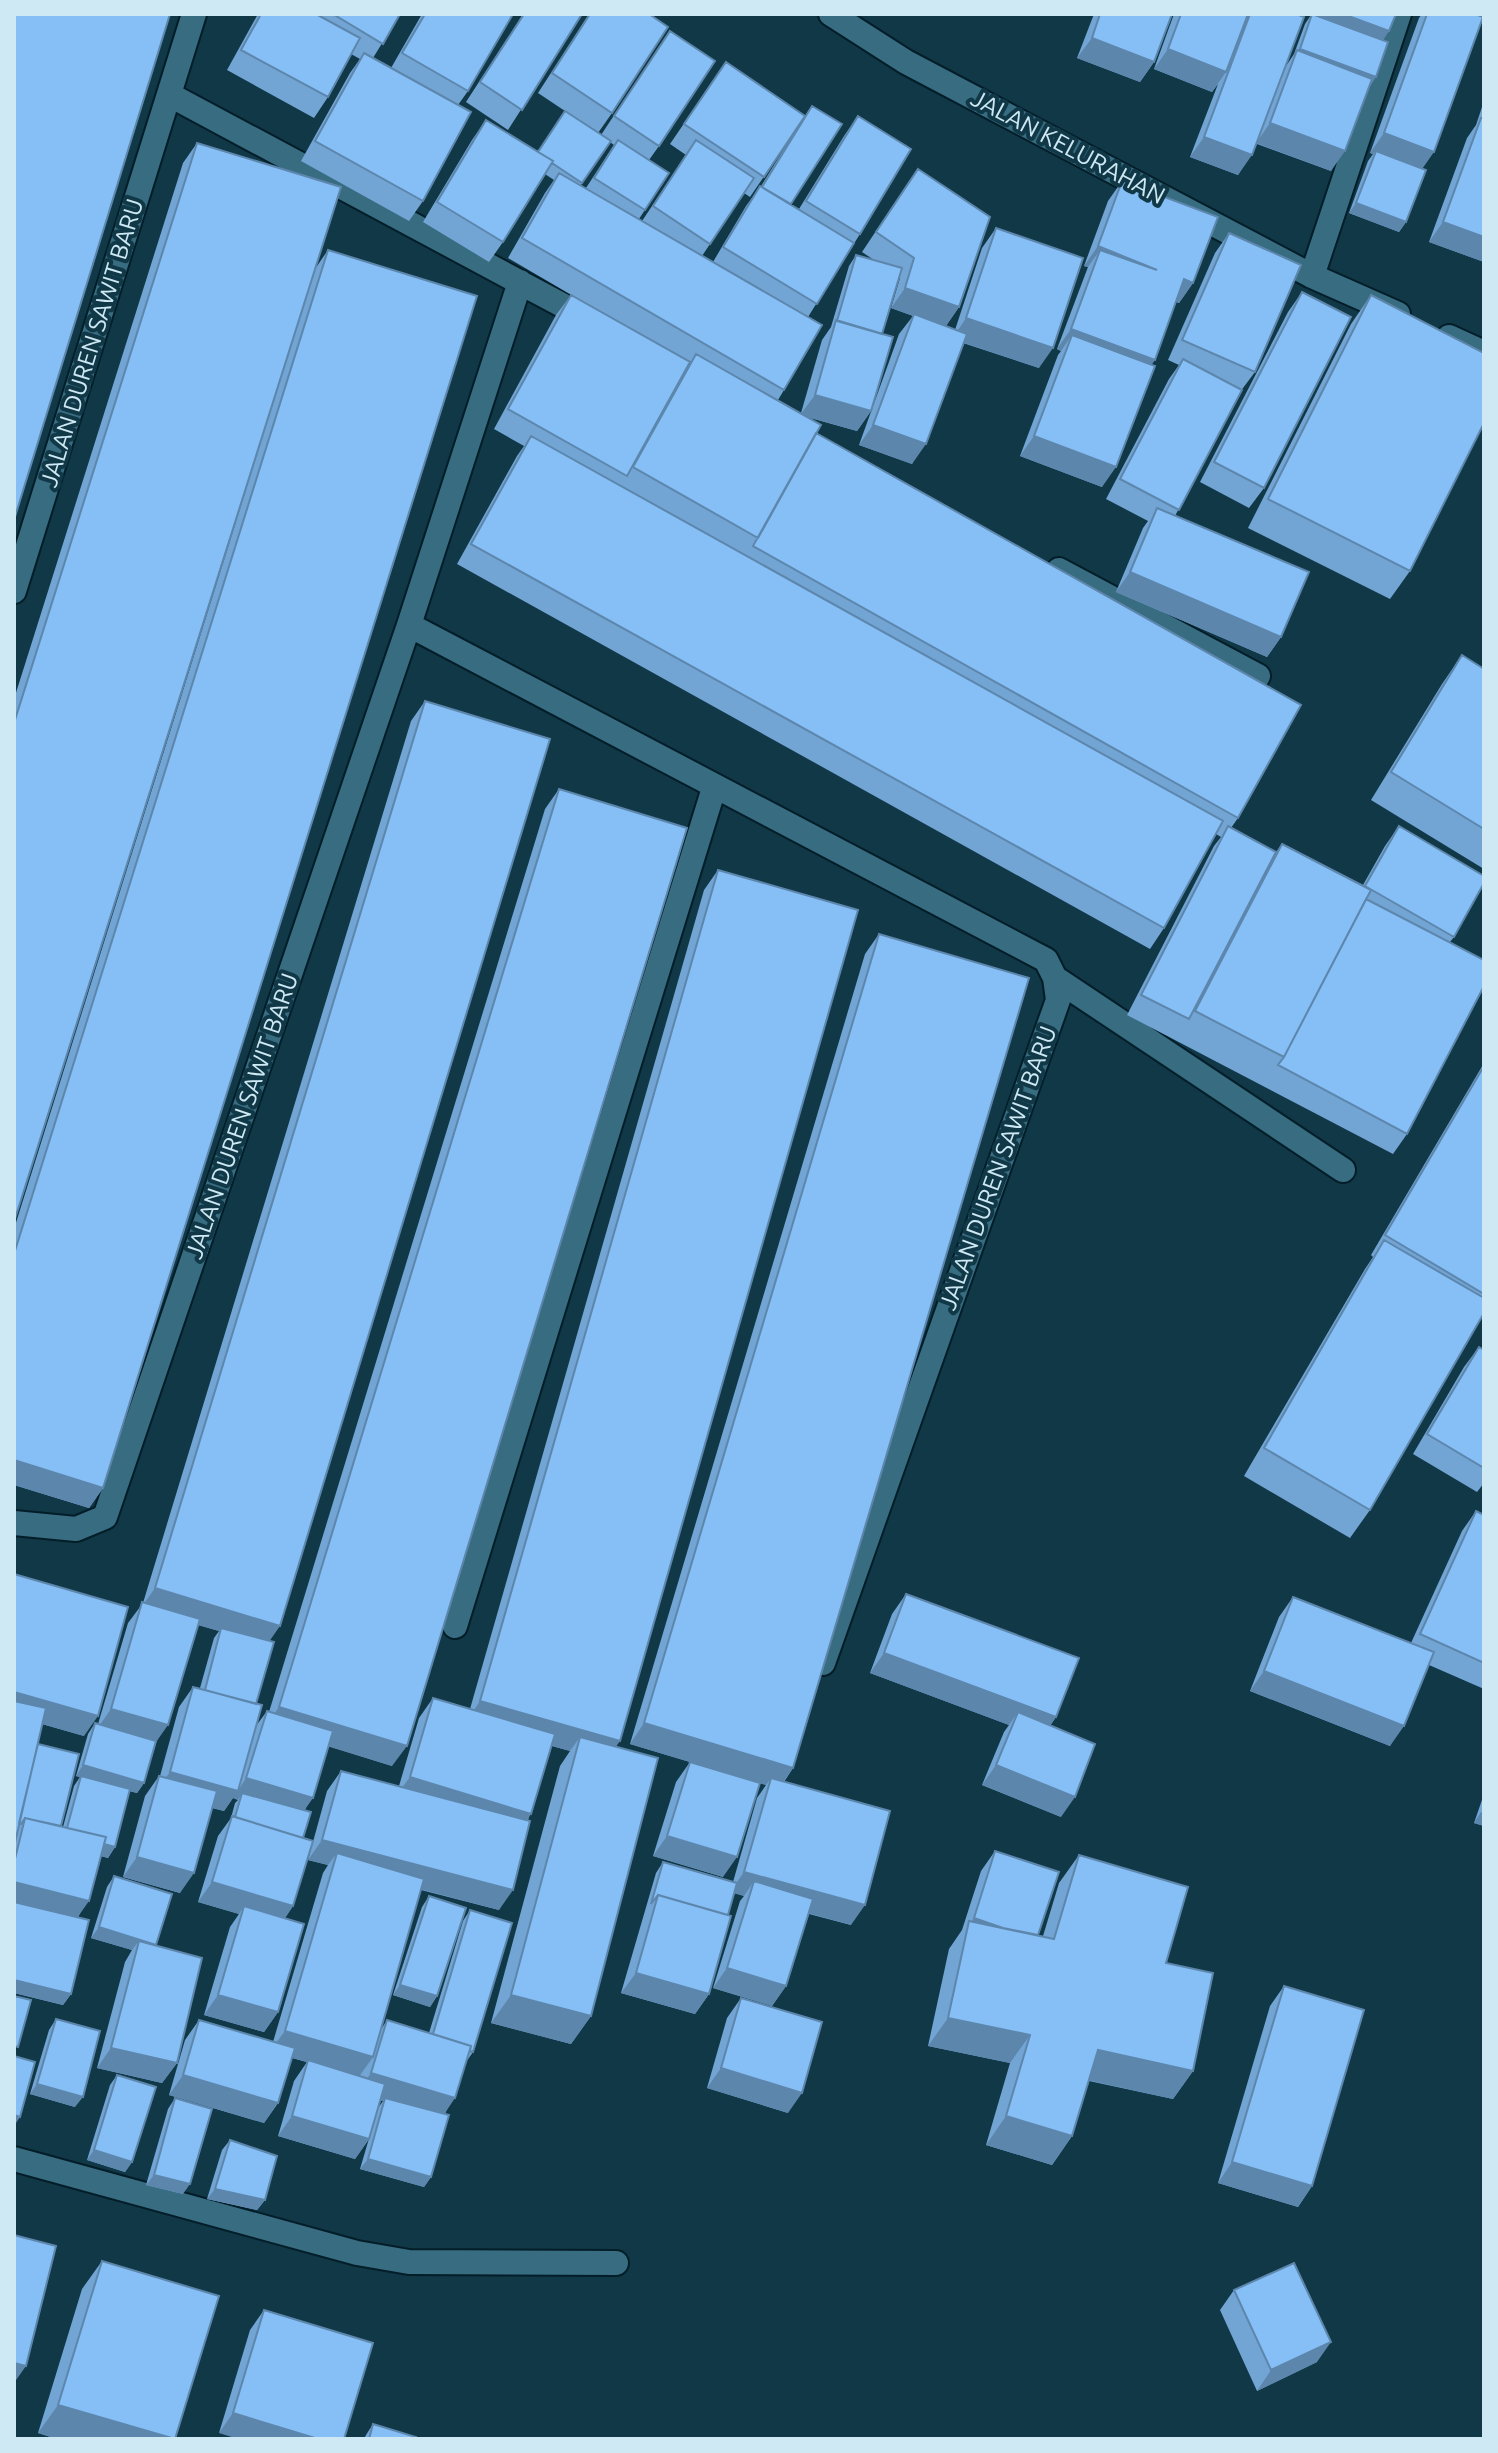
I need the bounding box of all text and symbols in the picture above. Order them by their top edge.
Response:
street label: JALAN KELURAHAN [967,84,1170,209]
street label: JALAN DUREN SAWIT BARU [35,195,148,490]
street label: JALAN DUREN SAWIT BARU [180,970,303,1262]
street label: JALAN DUREN SAWIT BARU [934,1022,1062,1313]

